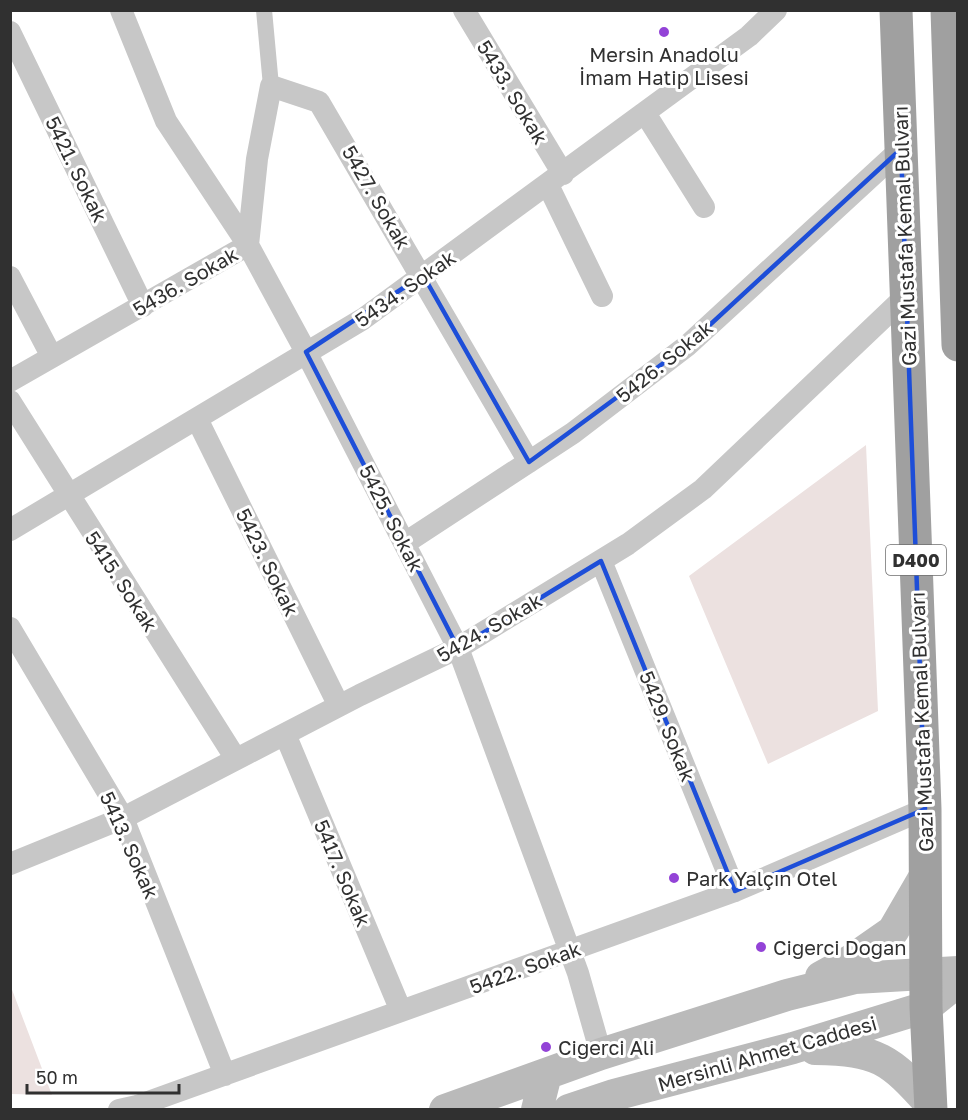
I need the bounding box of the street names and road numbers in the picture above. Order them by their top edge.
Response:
street label: 5433. Sokak [473,36,553,148]
street label: Gazi Mustafa Kemal Bulvarı [887,105,921,367]
street label: 5421. Sokak [41,112,113,226]
street label: 5427. Sokak [338,141,416,253]
street label: 5436. Sokak [128,241,242,321]
street label: 5434. Sokak [350,245,460,331]
street label: 5426. Sokak [611,315,717,407]
street label: 5425. Sokak [355,461,429,575]
street label: 5423. Sokak [232,504,304,620]
street label: 5415. Sokak [81,526,163,636]
road number: D400 [886,545,946,575]
street label: 5424. Sokak [432,587,546,667]
street label: Gazi Mustafa Kemal Bulvarı [904,591,938,853]
street label: 5429. Sokak [635,667,701,785]
street label: 5413. Sokak [96,788,164,902]
street label: 5417. Sokak [310,816,376,930]
street label: 5422. Sokak [466,936,584,998]
street label: Mersinli Ahmet Caddesi [655,1010,879,1096]

